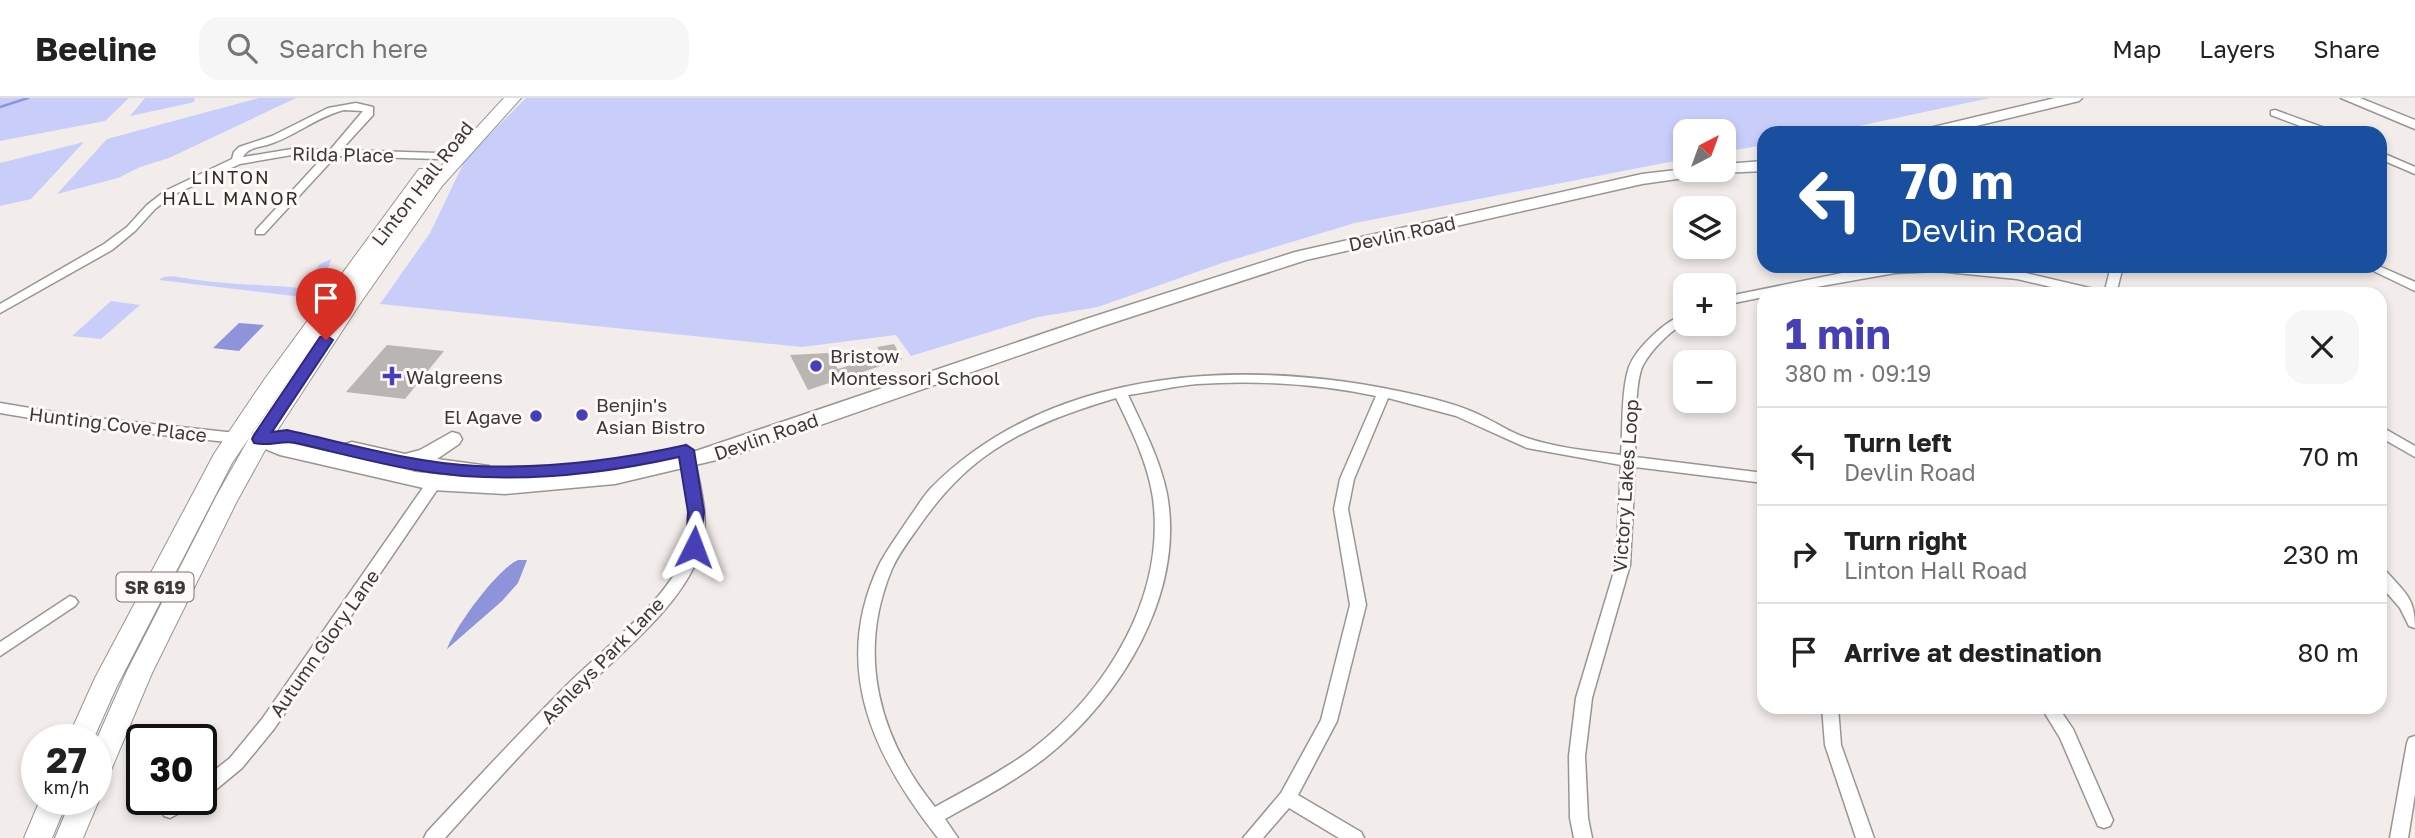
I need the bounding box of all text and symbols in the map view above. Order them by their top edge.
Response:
search box [199,17,689,80]
text: Beeline [35,29,157,68]
icon: search [223,29,261,67]
text: Search here [279,33,428,64]
text: Map [2112,34,2161,63]
text: Layers [2199,34,2275,63]
text: Share [2313,34,2380,63]
street label: Linton Hall Road [366,116,478,250]
north arrow [1673,119,1736,182]
map controls [1673,119,1736,413]
street label: Rilda Place [292,142,394,166]
text: 70 m [1900,151,2014,210]
icon: left [1785,154,1876,245]
district label: LINTON HALL MANOR [162,166,300,209]
button: layers [1673,196,1736,259]
street label: Devlin Road [1346,210,1458,256]
text: Devlin Road [1900,211,2083,249]
pin [296,268,356,340]
button: + [1673,273,1736,336]
icon: arrive [307,279,345,317]
text: 1 min [1785,308,1891,358]
button: close [2285,310,2359,384]
place label: Bristow Montessori School [830,344,1000,389]
button: − [1673,350,1736,413]
marker: Bristow Montessori School [808,358,824,374]
text: 380 m · 09:19 [1785,359,1931,387]
place label: Walgreens [406,365,503,388]
marker: Walgreens [384,368,400,384]
place label: Benjin's Asian Bistro [596,393,705,438]
street label: Victory Lakes Loop [1607,399,1643,573]
street label: Hunting Cove Place [28,402,208,446]
place label: El Agave [444,405,522,428]
marker: Benjin's Asian Bistro [574,407,590,423]
street label: Devlin Road [711,407,821,465]
marker: El Agave [528,408,544,424]
text: Turn left [1844,427,1952,458]
icon: left [1785,437,1823,475]
text: 70 m [2300,441,2359,472]
text: Devlin Road [1844,458,1976,486]
position arrow [657,510,731,584]
text: Turn right [1844,525,1967,556]
icon: right [1785,535,1823,573]
text: 230 m [2283,539,2359,570]
text: Linton Hall Road [1844,556,2027,584]
street label: Autumn Glory Lane [264,565,384,721]
road number: SR 619 [116,573,194,602]
street label: Ashleys Park Lane [536,592,668,728]
icon: arrive [1785,633,1823,671]
text: Arrive at destination [1844,637,2102,668]
text: 80 m [2298,637,2359,668]
speed limit sign: 30 [126,724,217,815]
text: 27 [46,739,87,781]
text: km/h [44,776,89,798]

